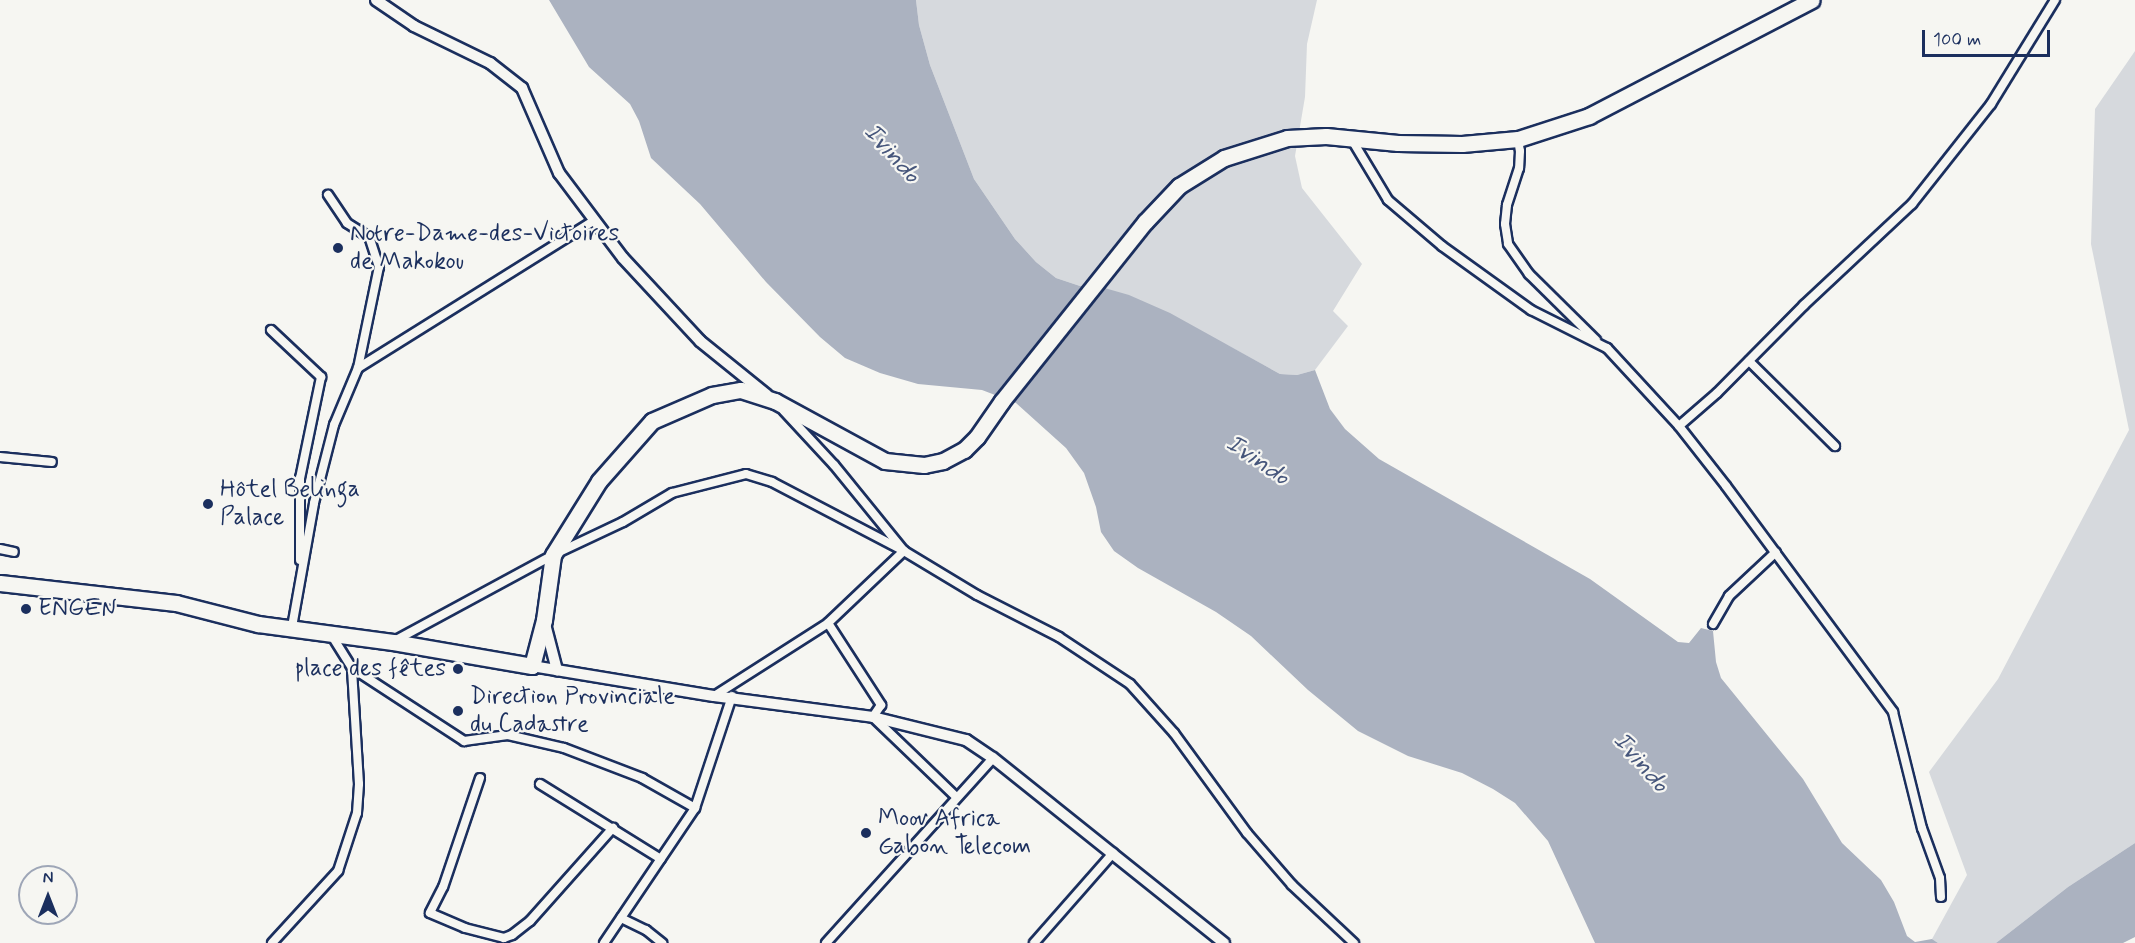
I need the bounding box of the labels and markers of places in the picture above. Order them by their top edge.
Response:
place label: Notre-Dame-des-Victoires de Makokou [350,220,619,276]
marker: Notre-Dame-des-Victoires de Makokou [331,241,345,255]
place label: Hôtel Belinga Palace [220,476,360,532]
marker: Hôtel Belinga Palace [201,497,215,511]
place label: ENGEN [38,595,116,623]
marker: ENGEN [19,602,33,616]
place label: place des fêtes [293,655,446,683]
marker: place des fêtes [451,662,465,676]
place label: Direction Provinciale du Cadastre [470,683,675,739]
marker: Direction Provinciale du Cadastre [451,704,465,718]
place label: Moov Africa Gabon Telecom [878,805,1031,861]
marker: Moov Africa Gabon Telecom [859,826,873,840]

